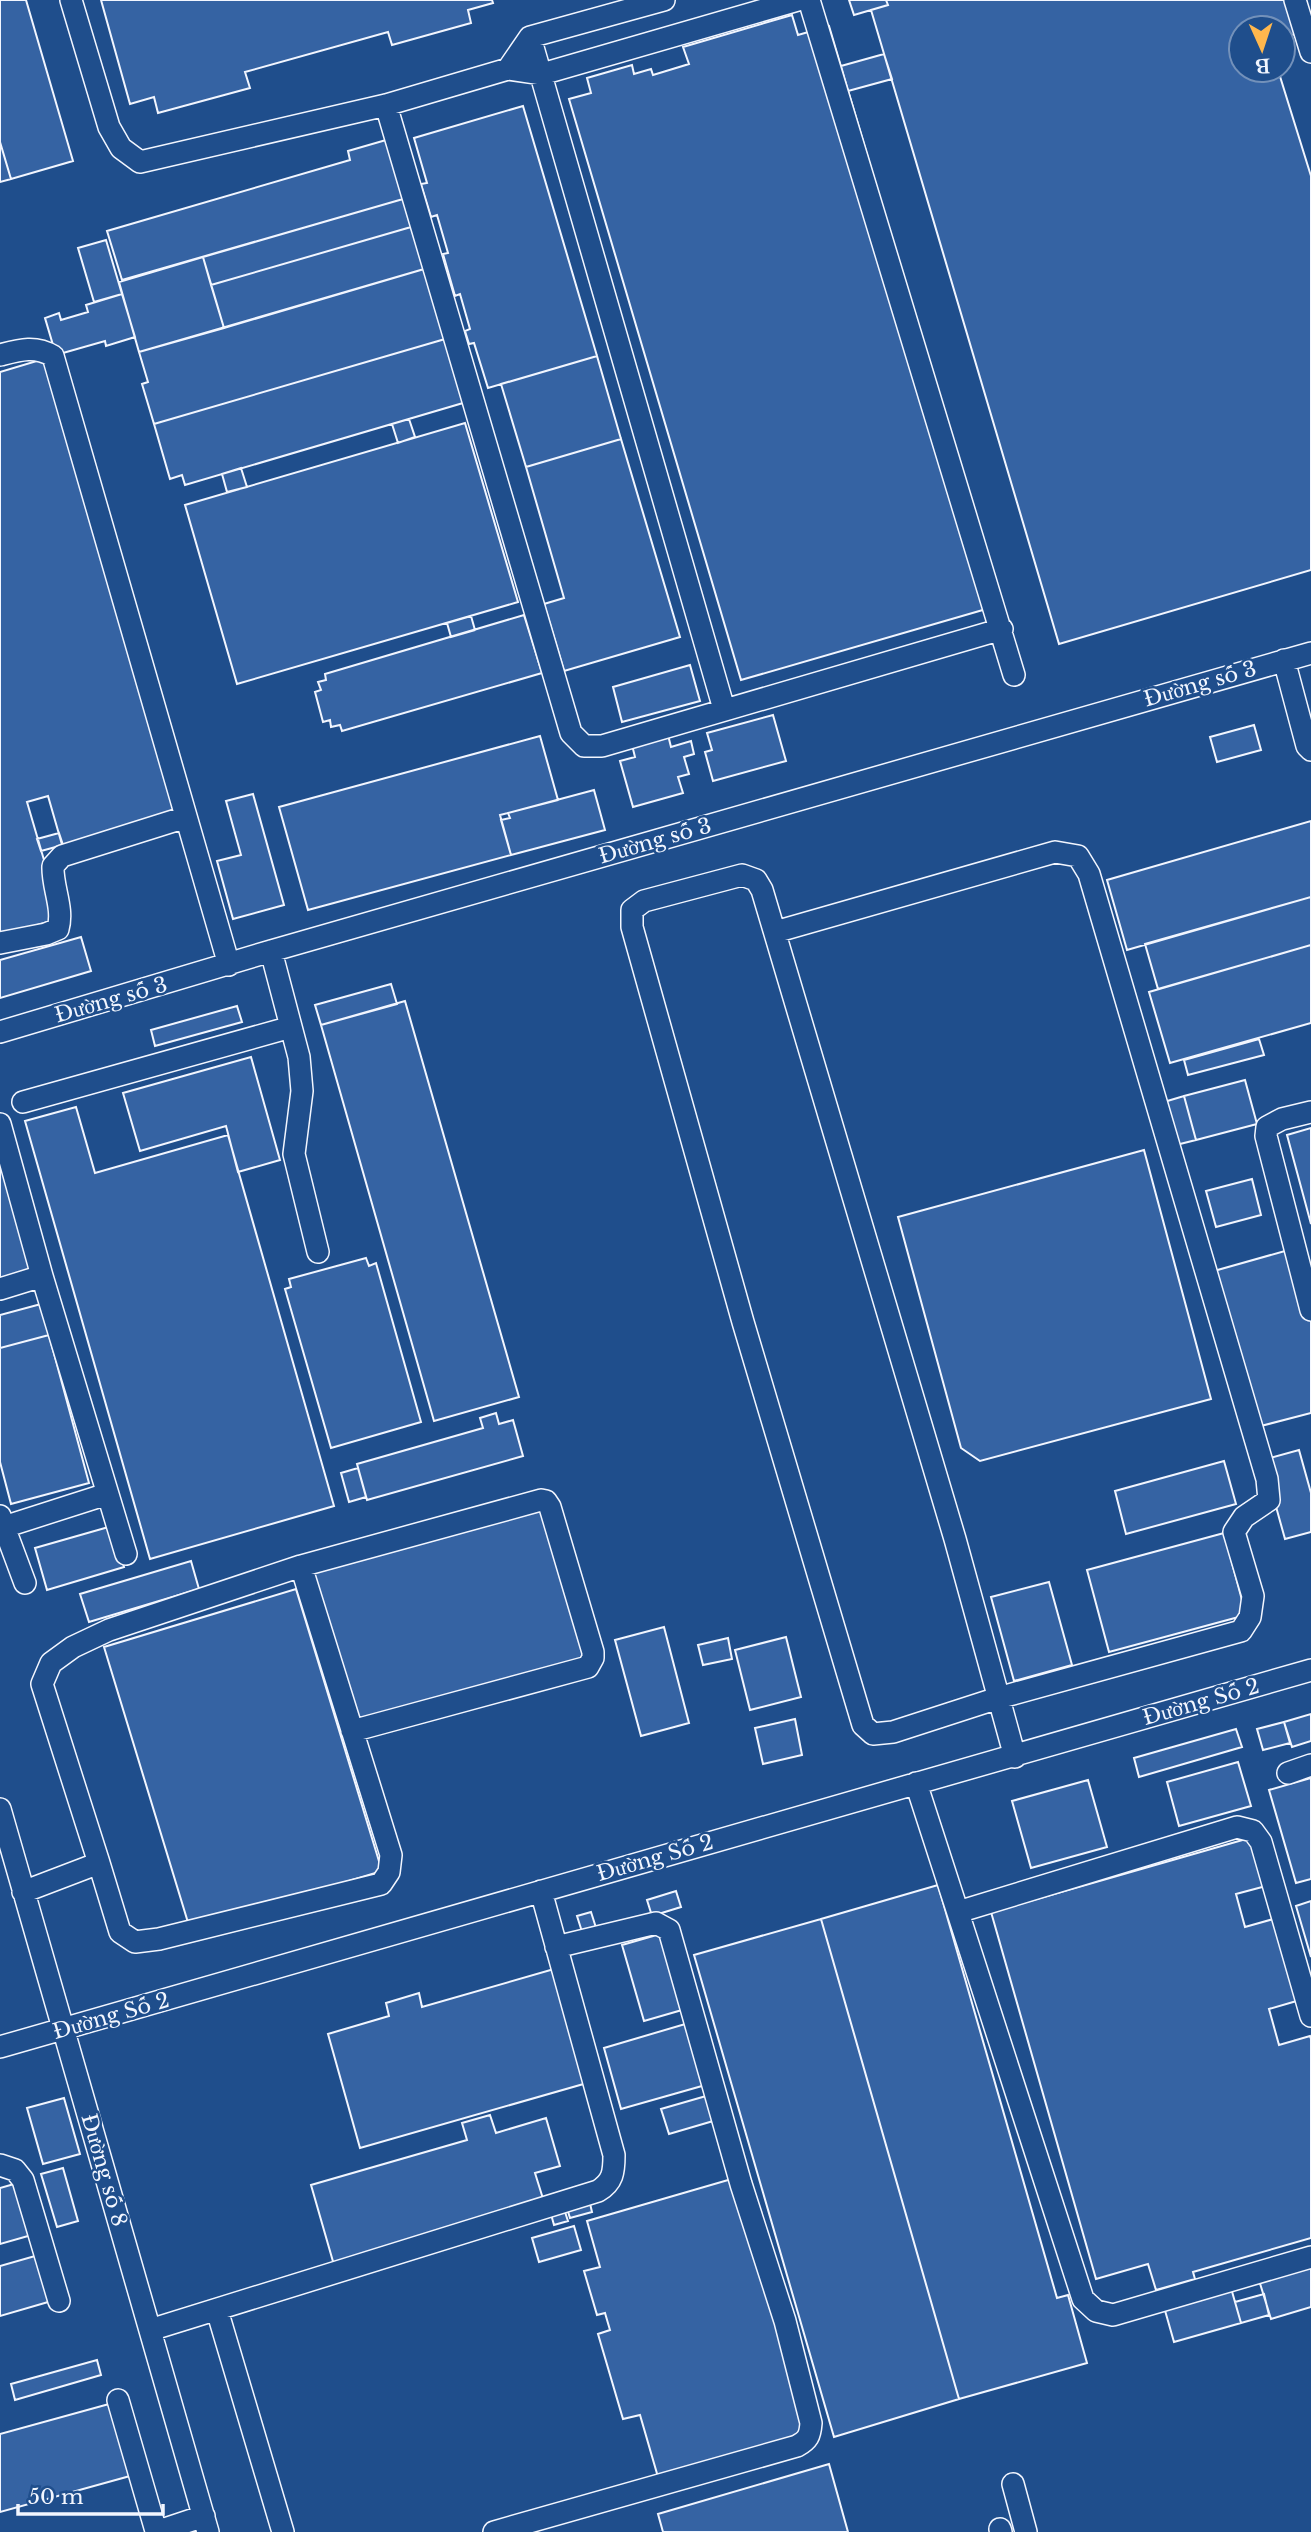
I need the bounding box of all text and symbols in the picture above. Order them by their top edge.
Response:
north arrow [1227,14,1297,84]
text: B [1255,54,1271,77]
street label: Đường số 3 [1141,656,1259,712]
street label: Đường số 3 [596,813,714,869]
street label: Đường số 3 [52,972,170,1028]
street label: Đường Số 2 [1140,1673,1262,1731]
street label: Đường Số 2 [594,1829,716,1887]
street label: Đường Số 2 [50,1987,172,2045]
street label: Đường số 8 [76,2111,132,2229]
scale bar [18,2472,163,2516]
text: 50 m [28,2484,84,2510]

